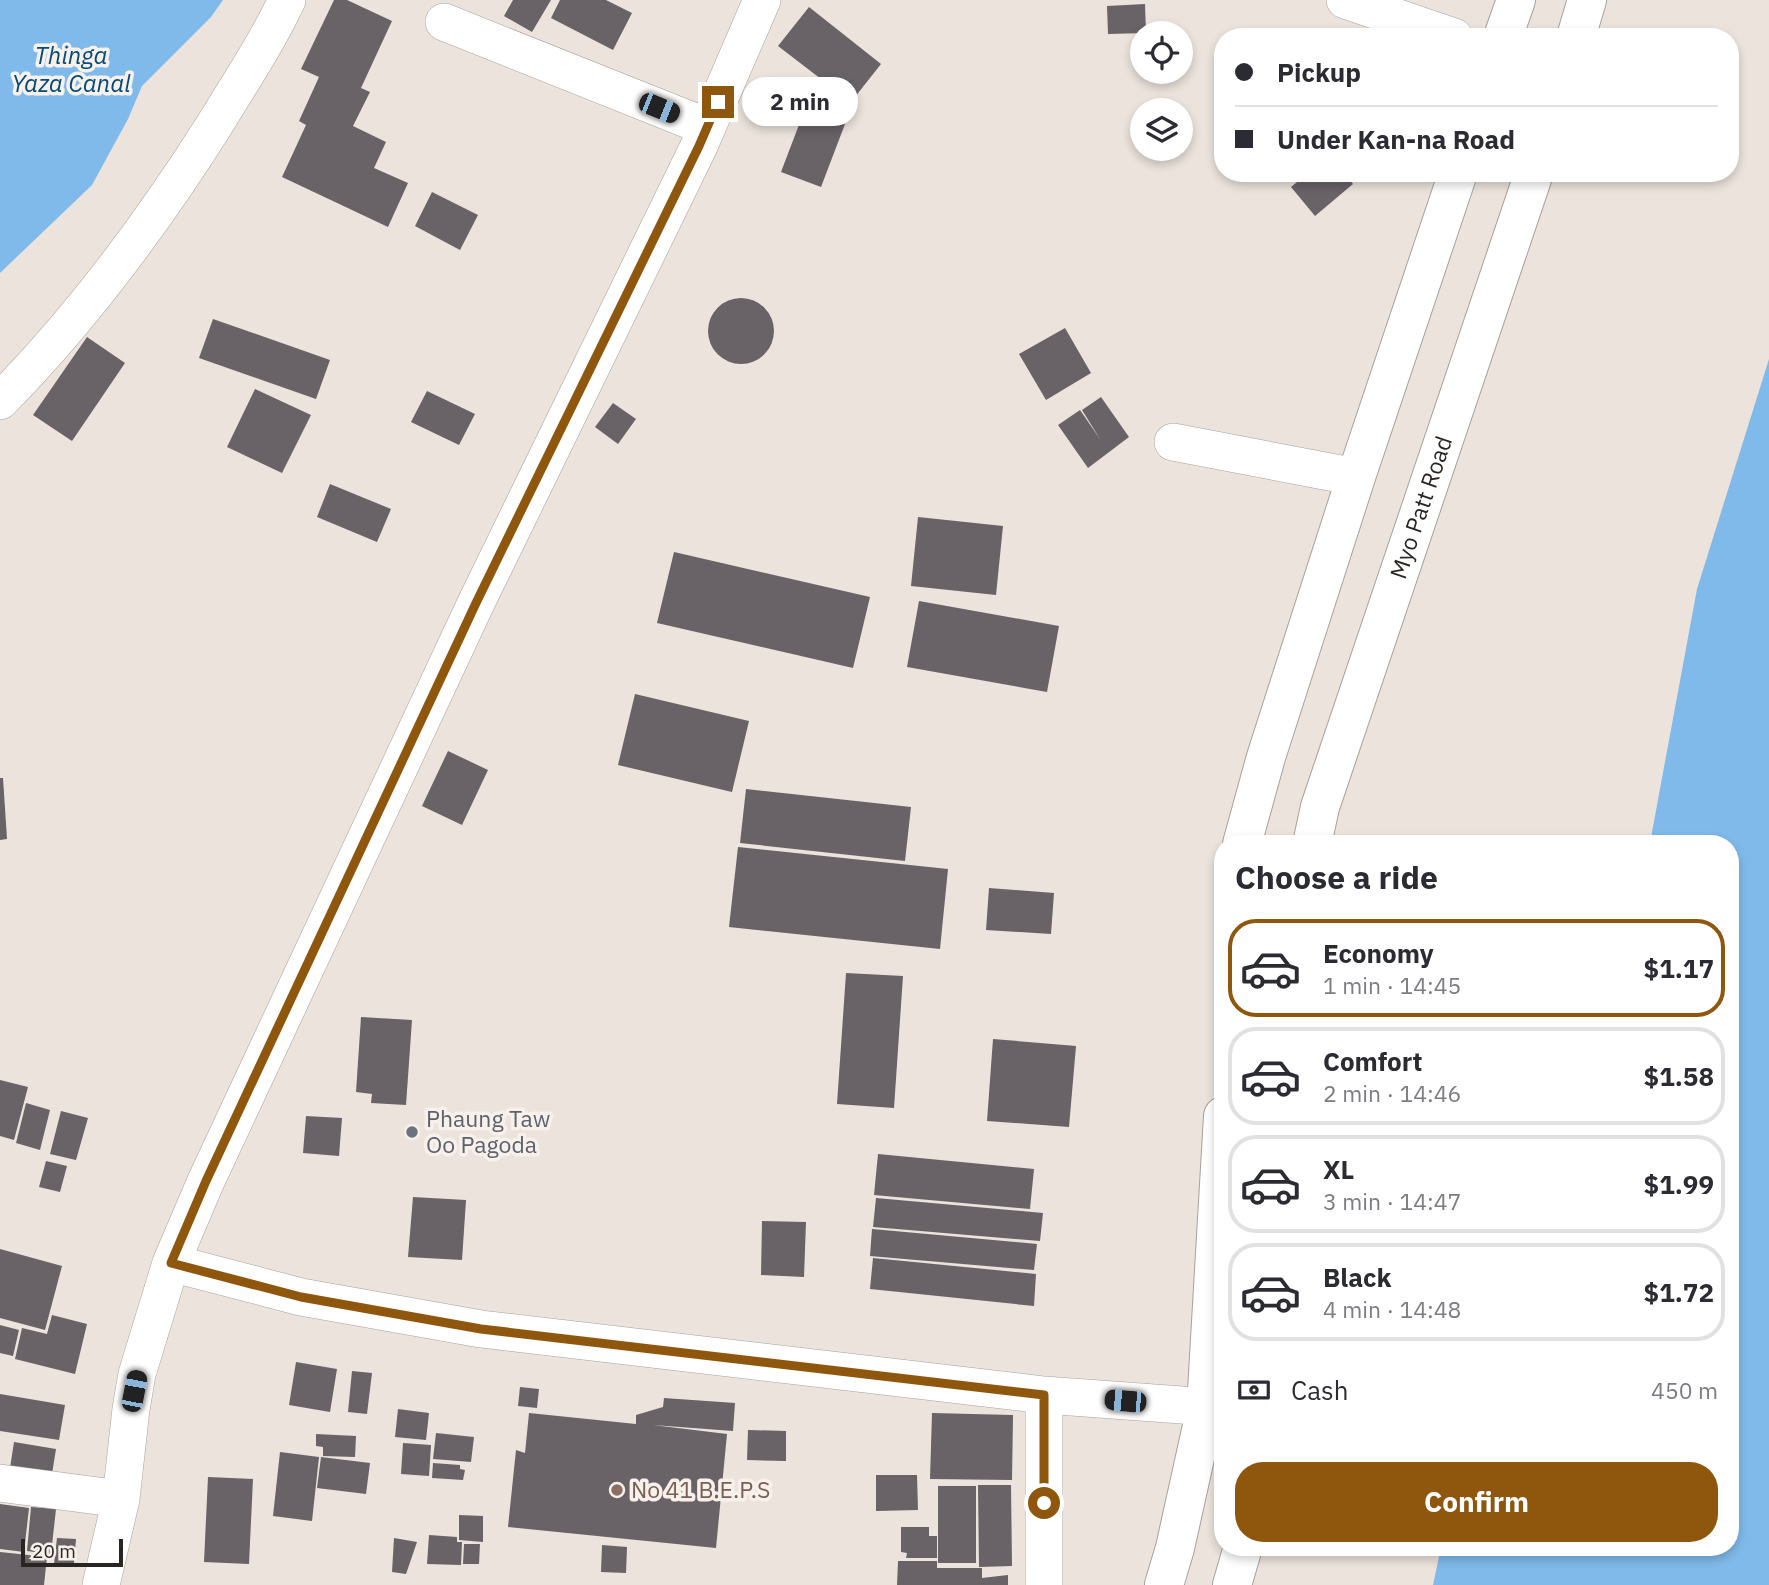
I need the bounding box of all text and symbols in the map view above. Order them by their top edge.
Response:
map controls [1130,21,1193,161]
button: locate [1130,21,1193,84]
water label: Thinga Yaza Canal [11,39,131,99]
text: Pickup [1277,55,1361,89]
callout: 2 min [742,78,858,126]
route end [702,86,734,118]
text: 2 min [770,86,830,116]
car [636,90,683,126]
button: layers [1130,98,1193,161]
text: Under Kan-na Road [1277,122,1515,156]
street label: Myo Patt Road [1382,432,1458,582]
text: Choose a ride [1235,856,1438,898]
text: Economy [1323,936,1434,970]
icon: car [1239,937,1302,1000]
text: $1.17 [1644,951,1714,985]
text: 1 min · 14:45 [1323,970,1461,1000]
text: Comfort [1323,1044,1422,1078]
icon: car [1239,1045,1302,1108]
text: $1.58 [1644,1059,1714,1093]
text: 2 min · 14:46 [1323,1078,1461,1108]
place label: Phaung Taw Oo Pagoda [426,1103,550,1159]
marker: Phaung Taw Oo Pagoda [404,1124,420,1140]
text: XL [1323,1152,1354,1186]
icon: car [1239,1153,1302,1216]
text: $1.99 [1644,1167,1714,1201]
text: 3 min · 14:47 [1323,1186,1461,1216]
text: Black [1323,1260,1391,1294]
icon: car [1239,1261,1302,1324]
text: $1.72 [1644,1275,1714,1309]
text: 4 min · 14:48 [1323,1294,1461,1324]
car [120,1368,149,1414]
icon: cash [1235,1371,1273,1409]
text: Cash [1291,1373,1348,1407]
text: 450 m [1651,1375,1718,1405]
car [1104,1389,1147,1413]
button: Confirm [1235,1462,1718,1542]
place label: No 41 B.E.P.S [631,1474,770,1504]
marker: No 41 B.E.P.S [609,1482,625,1498]
route start [1028,1487,1060,1519]
scale bar [21,1536,122,1568]
text: 20 m [32,1539,76,1563]

